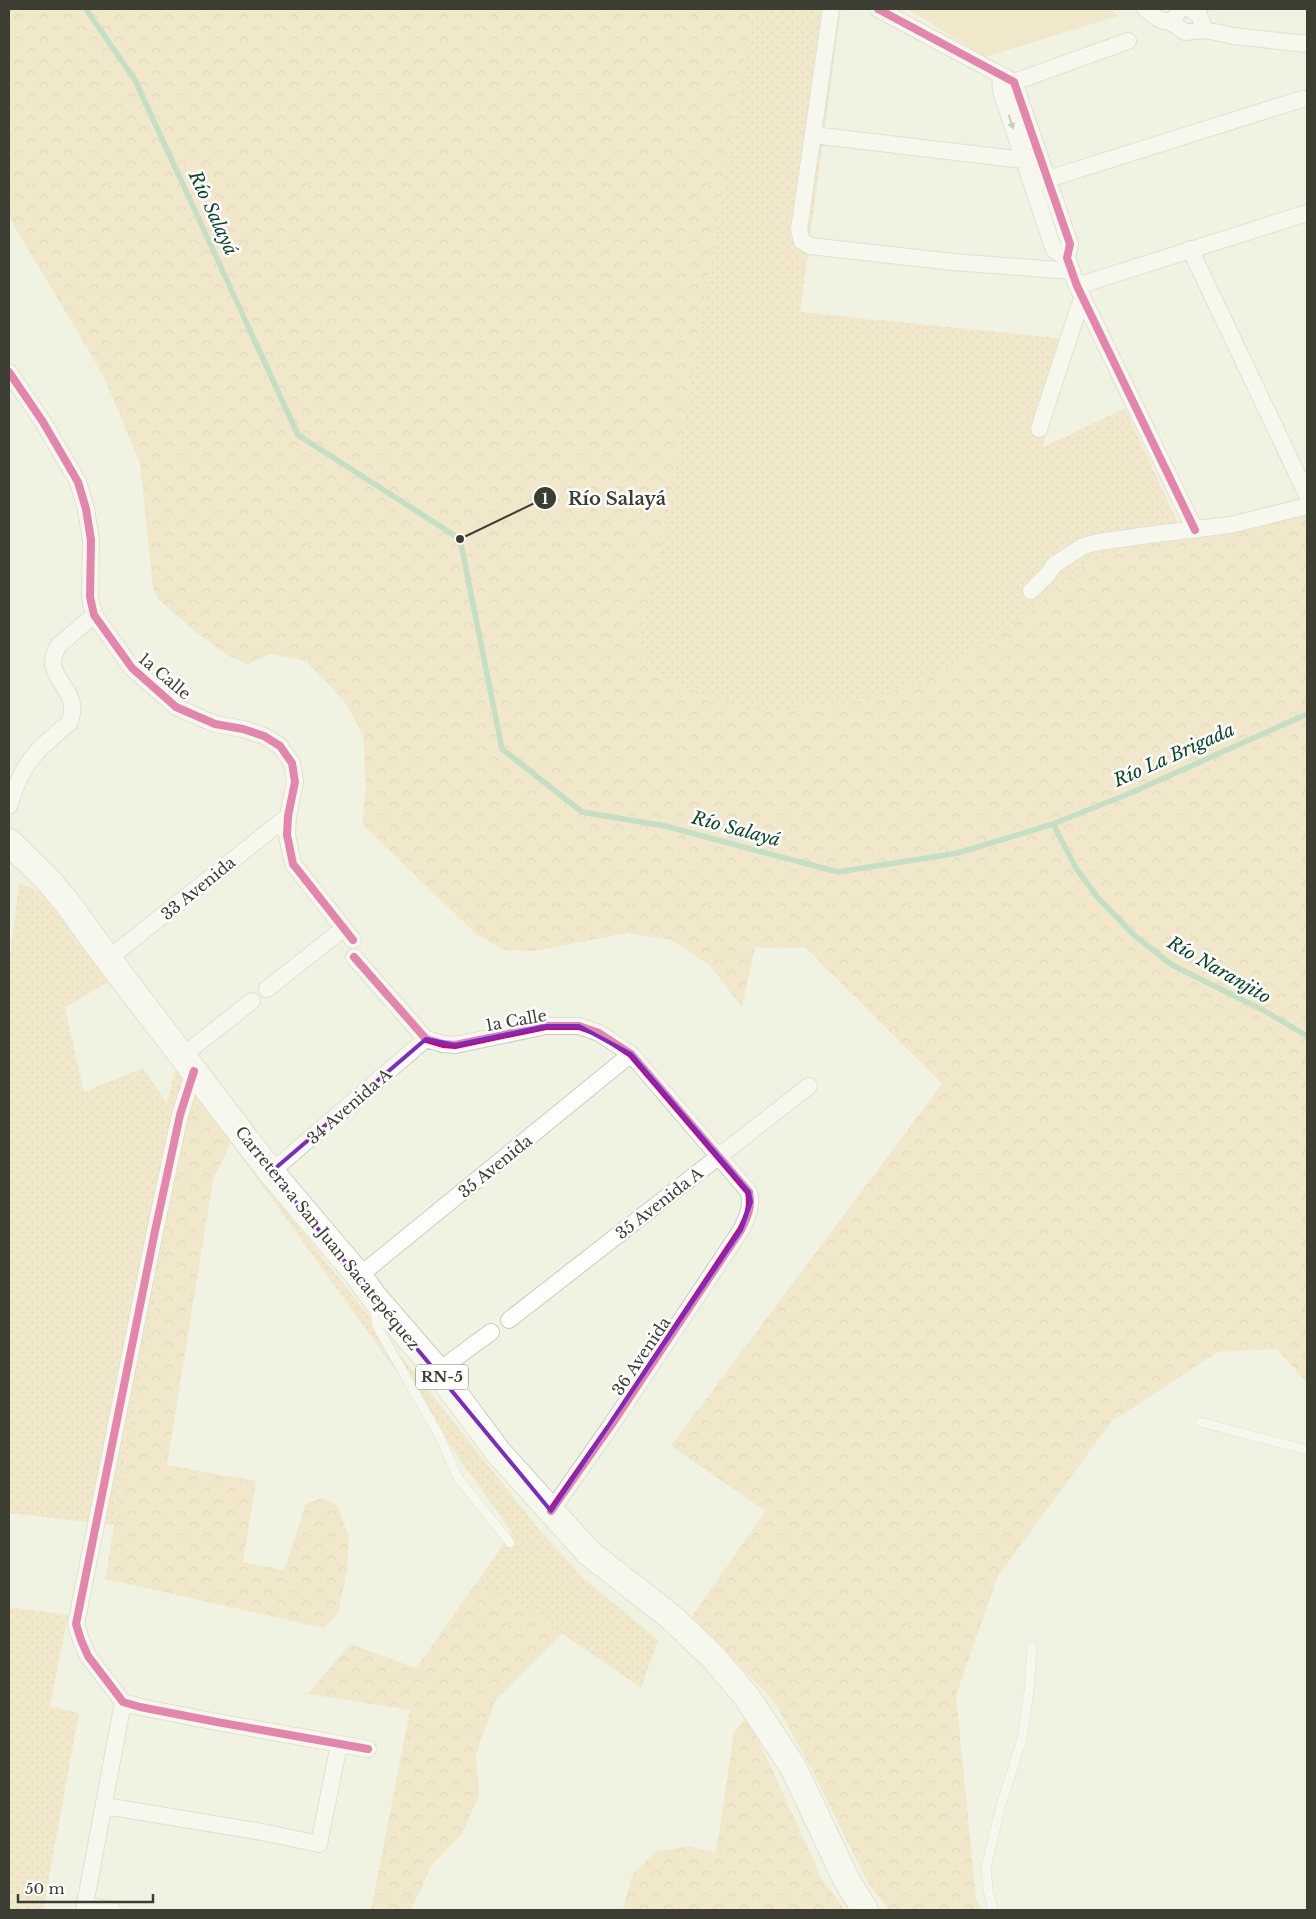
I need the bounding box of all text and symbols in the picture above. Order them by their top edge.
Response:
one-way arrow [1007,115,1015,130]
water label: Río Salayá [184,167,242,259]
callout: Río Salayá [532,482,676,515]
text: Río Salayá [568,488,667,510]
text: 1 [542,489,549,508]
street label: 1a Calle [135,649,195,703]
water label: Río La Brigada [1109,719,1238,792]
water label: Río Salayá [689,806,782,851]
street label: 33 Avenida [157,852,239,924]
water label: Río Naranjito [1163,931,1275,1008]
street label: 1a Calle [484,1005,548,1035]
street label: 34 Avenida A [303,1063,396,1148]
street label: Carretera a San Juan Sacatepéquez [231,1122,425,1354]
street label: 35 Avenida [454,1130,536,1202]
street label: 35 Avenida A [611,1162,707,1243]
street label: 36 Avenida [607,1313,675,1399]
road number: RN-5 [416,1364,468,1390]
scale bar [18,1872,152,1904]
text: 50 m [25,1879,65,1898]

